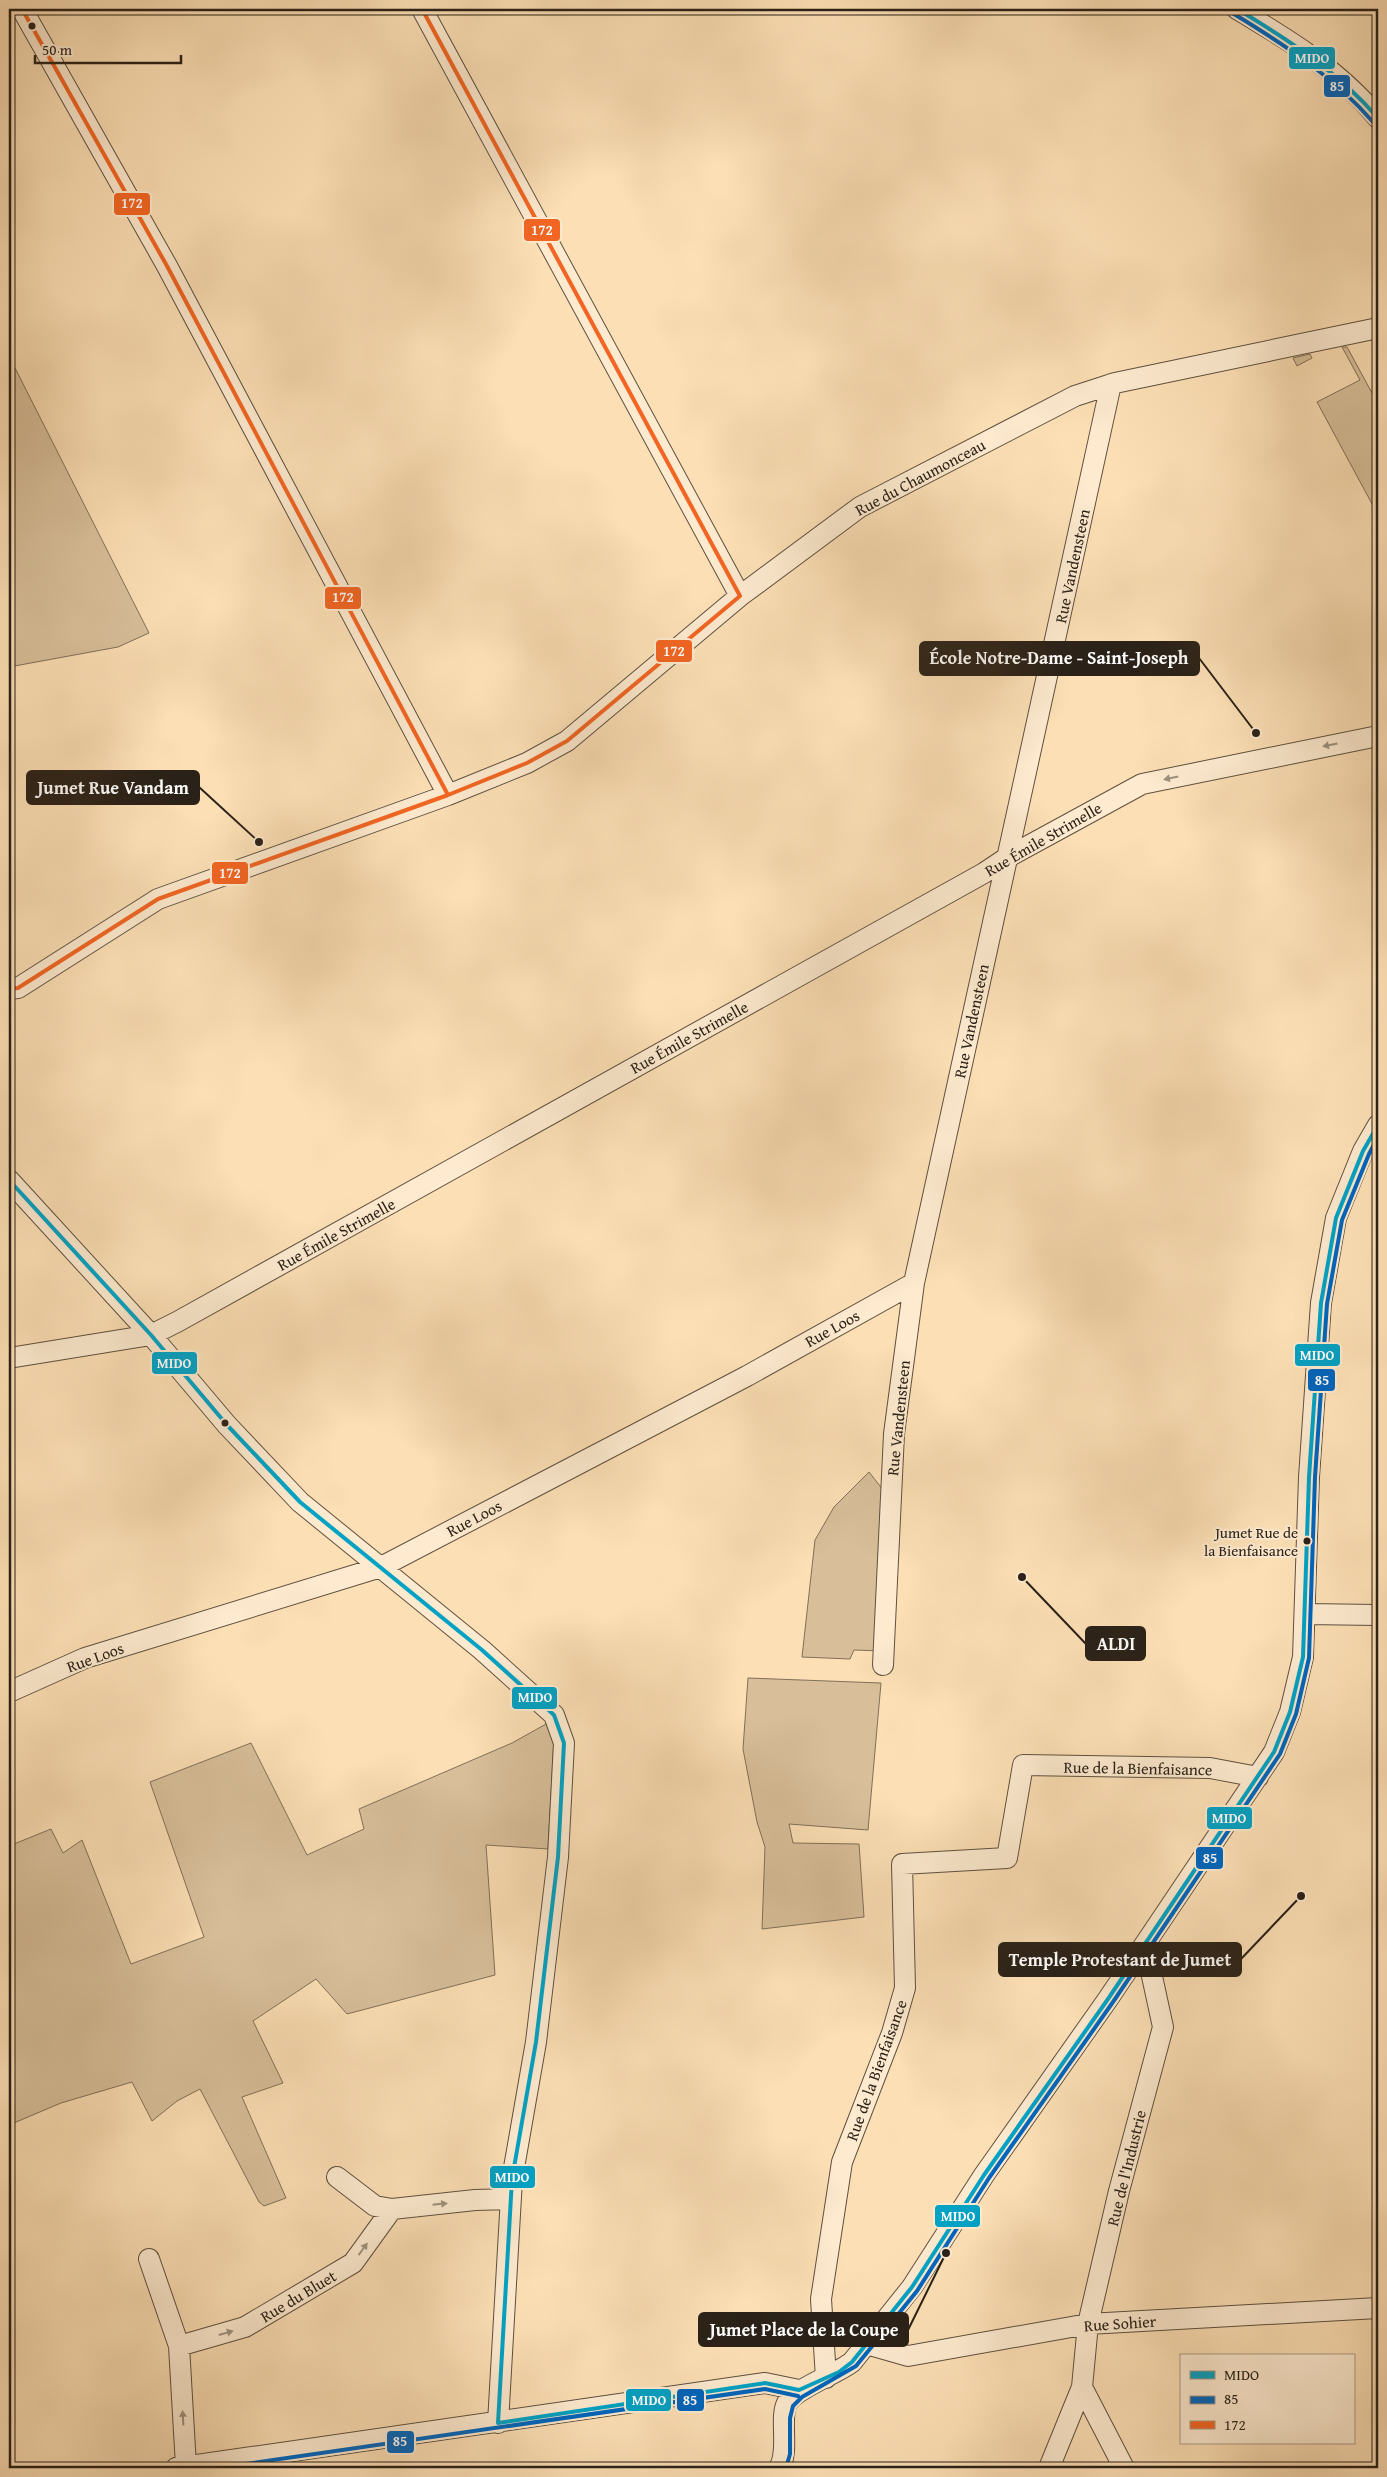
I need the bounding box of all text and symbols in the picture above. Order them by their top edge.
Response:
unlabelled marker [27,21,37,31]
scale bar [35,32,181,64]
text: 50 m [42,39,73,60]
line badge: MIDO [1288,46,1336,70]
text: MIDO [1295,48,1330,68]
line badge: 85 [1323,74,1351,98]
text: 85 [1330,76,1344,96]
line badge: 172 [113,192,151,216]
text: 172 [121,193,143,213]
line badge: 172 [523,218,561,242]
text: 172 [531,220,553,240]
street label: Rue du Chaumonceau [851,432,990,522]
street label: Rue Vandensteen [1048,507,1096,625]
line badge: 172 [324,586,362,610]
text: 172 [332,587,354,607]
line badge: 172 [655,639,693,663]
text: 172 [663,641,685,661]
callout: École Notre-Dame - Saint-Joseph [920,642,1199,675]
text: École Notre-Dame - Saint-Joseph [930,644,1189,671]
one-way arrow [1322,742,1338,750]
callout: Jumet Rue Vandam [27,771,199,804]
text: Jumet Rue Vandam [34,774,189,801]
one-way arrow [1164,774,1179,782]
street label: Rue Émile Strimelle [980,796,1106,882]
line badge: 172 [211,861,249,885]
text: 172 [219,863,241,883]
street label: Rue Vandensteen [947,962,995,1080]
street label: Rue Émile Strimelle [626,995,752,1079]
street label: Rue Émile Strimelle [273,1192,399,1276]
street label: Rue Loos [800,1303,864,1353]
line badge: MIDO [1294,1343,1341,1367]
text: MIDO [1300,1345,1335,1365]
line badge: MIDO [151,1351,198,1375]
text: MIDO [157,1353,192,1373]
street label: Rue Vandensteen [880,1359,916,1477]
line badge: 85 [1307,1368,1336,1392]
text: 85 [1315,1370,1329,1390]
unlabelled marker [220,1418,230,1428]
street label: Rue Loos [442,1493,506,1543]
place label: Jumet Rue de la Bienfaisance [1204,1522,1298,1561]
marker: Jumet Rue de la Bienfaisance [1302,1536,1312,1546]
callout: ALDI [1086,1627,1145,1660]
text: ALDI [1097,1630,1135,1657]
street label: Rue Loos [63,1636,127,1678]
line badge: MIDO [511,1686,558,1710]
text: MIDO [518,1687,553,1707]
street label: Rue de la Bienfaisance [1063,1755,1213,1781]
line badge: MIDO [1206,1806,1253,1830]
text: MIDO [1212,1808,1247,1828]
line badge: 85 [1195,1846,1224,1870]
text: 85 [1203,1848,1217,1868]
callout: Temple Protestant de Jumet [999,1943,1241,1976]
text: Temple Protestant de Jumet [1009,1946,1231,1973]
street label: Rue de la Bienfaisance [839,1996,913,2144]
street label: Rue de l'Industrie [1100,2107,1152,2229]
line badge: MIDO [489,2165,536,2189]
text: MIDO [495,2167,530,2187]
one-way arrow [432,2200,448,2208]
line badge: MIDO [934,2204,981,2228]
text: MIDO [941,2206,976,2226]
one-way arrow [358,2242,368,2256]
street label: Rue du Bluet [255,2264,341,2328]
street label: Rue Sohier [1083,2308,1157,2337]
callout: Jumet Place de la Coupe [699,2313,908,2346]
text: Jumet Place de la Coupe [706,2316,899,2343]
one-way arrow [219,2328,234,2336]
legend [1180,2354,1354,2444]
text: MIDO [1224,2364,1259,2385]
line badge: MIDO [625,2388,672,2412]
line badge: 85 [676,2388,705,2412]
text: 85 [1224,2388,1238,2409]
text: MIDO [632,2390,667,2410]
text: 85 [683,2390,697,2410]
one-way arrow [179,2409,187,2425]
text: 172 [1224,2414,1246,2435]
line badge: 85 [386,2430,415,2454]
text: 85 [393,2431,407,2451]

